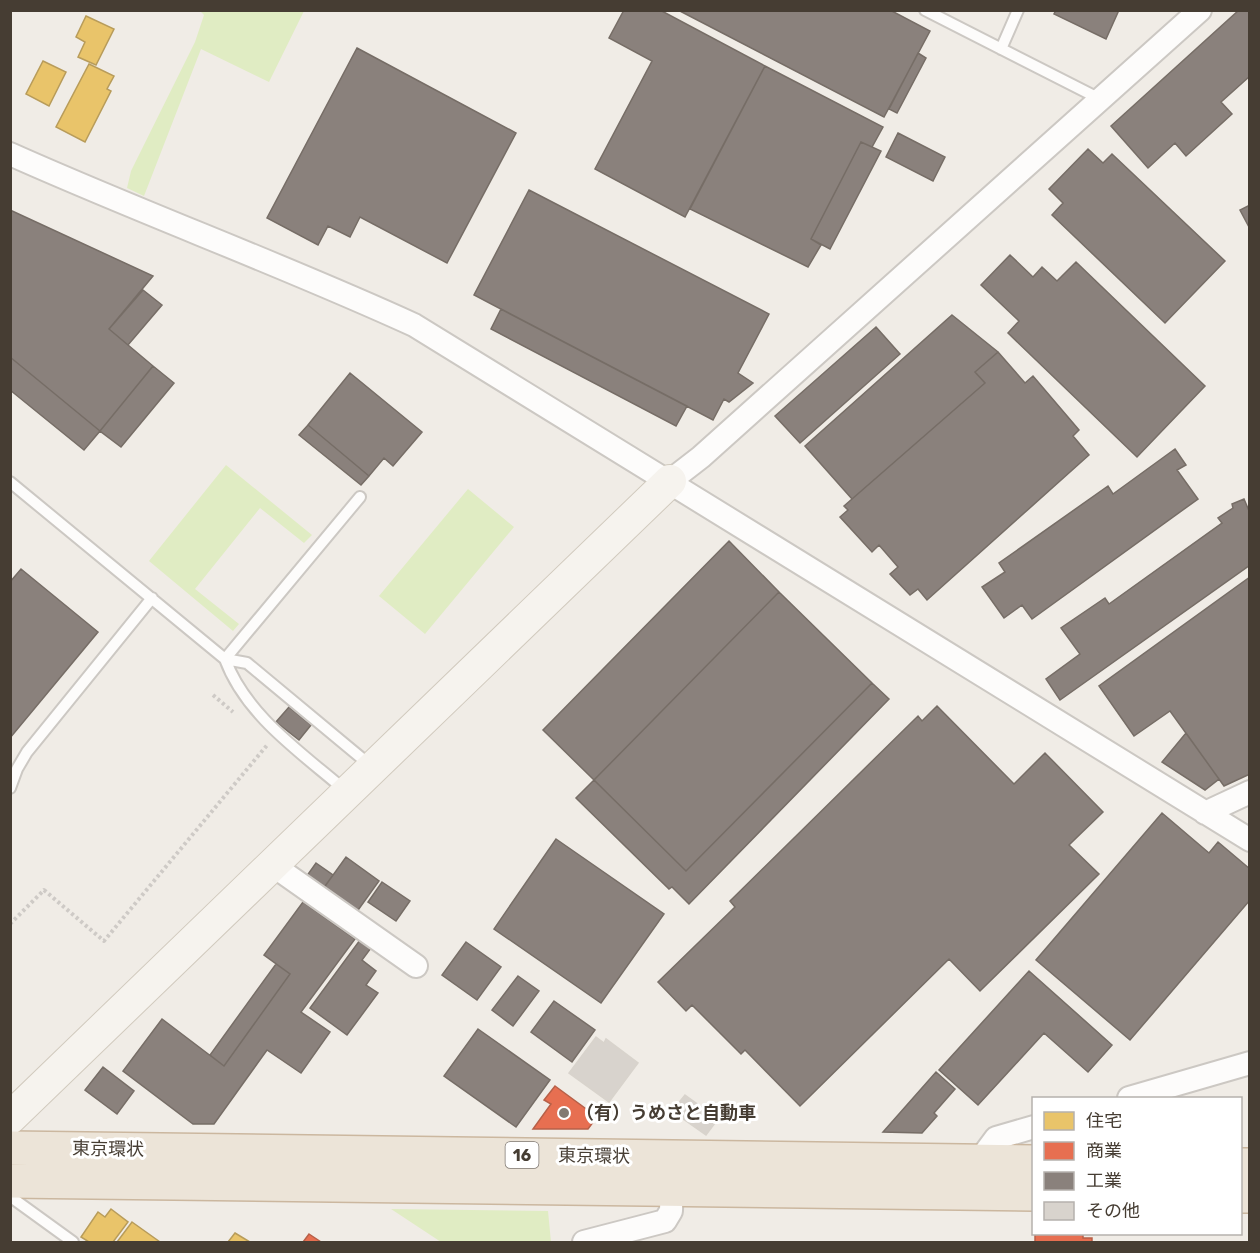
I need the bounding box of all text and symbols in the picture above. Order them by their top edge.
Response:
legend [1032,1097,1242,1235]
place label: （有）うめさと自動車 [576,1102,756,1124]
marker: （有）うめさと自動車 [557,1106,571,1120]
text: 住宅 [1086,1110,1122,1132]
street label: 東京環状 [72,1137,144,1161]
text: 商業 [1086,1140,1122,1162]
road number: 16 [506,1142,538,1168]
street label: 東京環状 [558,1144,630,1168]
text: 工業 [1086,1170,1122,1192]
text: その他 [1086,1200,1140,1222]

